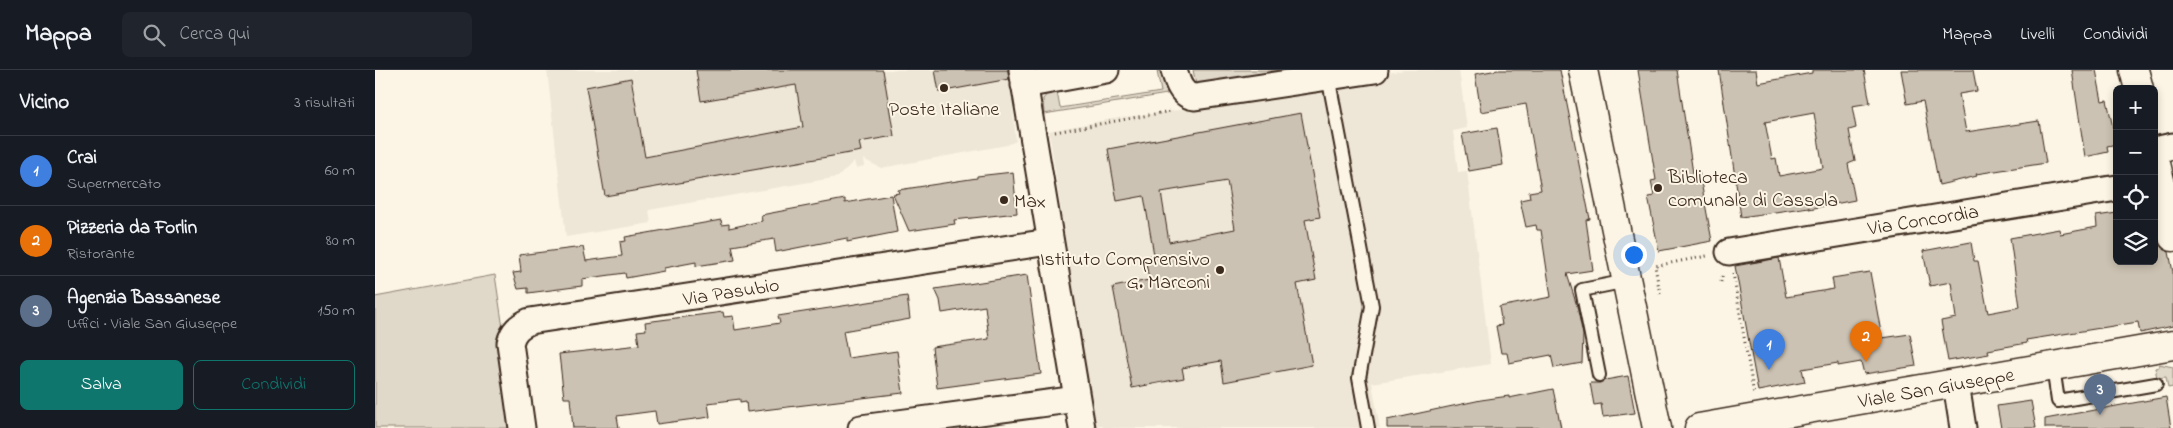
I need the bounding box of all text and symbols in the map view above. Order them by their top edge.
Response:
search box [122,12,472,57]
text: Mappa [25,17,92,52]
icon: search [140,21,168,49]
text: Cerca qui [180,21,250,48]
text: Mappa [1942,22,1992,48]
text: Livelli [2020,22,2055,48]
text: Condividi [2083,22,2148,48]
marker: Poste Italiane [938,82,950,94]
map controls [2113,85,2158,265]
button: + [2113,85,2158,130]
text: Vicino [20,88,69,118]
text: 3 risultati [294,91,355,115]
place label: Poste Italiane [889,96,999,125]
button: − [2113,130,2158,175]
text: Crai [67,145,97,172]
text: 1 [33,159,39,183]
text: 60 m [325,159,355,183]
place label: Biblioteca comunale di Cassola [1667,164,1838,216]
text: Supermercato [67,172,161,196]
button: locate [2113,175,2158,220]
marker: Biblioteca comunale di Cassola [1652,182,1664,194]
place label: Max [1014,188,1046,217]
marker: Max [998,194,1010,206]
street label: Via Concordia [1865,198,1981,245]
text: Pizzeria da Forlin [67,215,197,242]
button: layers [2113,220,2158,265]
text: 2 [32,229,40,253]
text: 80 m [326,229,355,253]
text: Ristorante [67,242,135,266]
your location [1621,242,1647,268]
place label: Istituto Comprensivo G. Marconi [1040,246,1210,298]
marker: Istituto Comprensivo G. Marconi [1214,264,1226,276]
street label: Via Pasubio [680,272,782,316]
text: Agenzia Bassanese [67,285,220,312]
text: 3 [33,299,39,323]
text: 150 m [317,299,355,323]
text: Uffici · Viale San Giuseppe [67,312,237,336]
pin: 2 [1850,321,1882,362]
pin: 1 [1753,329,1785,370]
button: Salva [20,360,183,410]
button: Condividi [193,360,355,410]
street label: Viale San Giuseppe [1855,361,2017,418]
pin: 3 [2084,374,2116,415]

